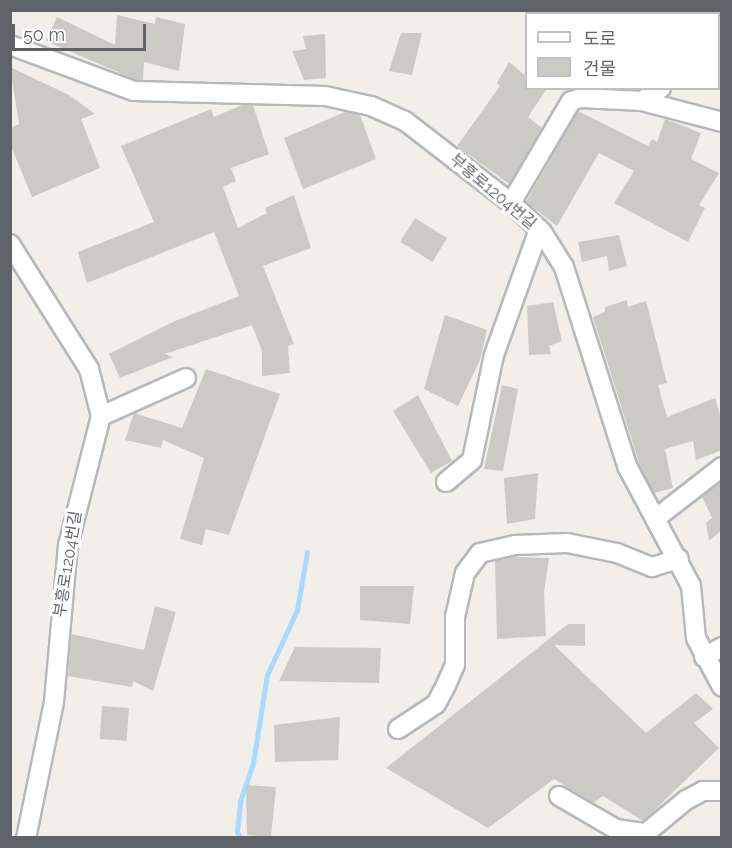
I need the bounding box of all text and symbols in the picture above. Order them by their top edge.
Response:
scale bar [15,12,148,50]
legend [525,12,720,90]
text: 50 m [23,24,65,45]
text: 도로 [583,28,616,49]
text: 건물 [583,58,616,79]
street label: 부흥로1204번길 [446,150,540,234]
street label: 부흥로1204번길 [50,510,86,618]

